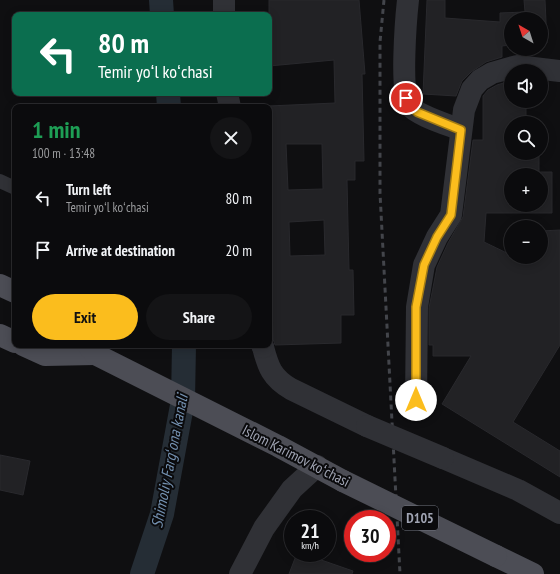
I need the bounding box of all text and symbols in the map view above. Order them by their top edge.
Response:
north arrow [504,12,548,56]
map controls [504,12,548,264]
text: 80 m [98,24,149,61]
icon: left [32,28,84,80]
text: Temir yoʻl koʻchasi [98,60,213,83]
button: sound [504,64,548,108]
pin [389,81,423,115]
icon: arrive [395,87,417,109]
text: 1 min [32,114,80,145]
button: search [504,116,548,160]
button: close [210,117,252,159]
text: 100 m · 13:48 [32,145,95,162]
button: + [504,168,548,212]
text: Turn left [66,180,111,199]
icon: left [32,187,54,209]
text: 80 m [226,189,252,208]
text: Temir yoʻl koʻchasi [66,199,149,216]
button: − [504,220,548,264]
icon: arrive [32,239,54,261]
text: Arrive at destination [66,241,175,260]
text: 20 m [226,241,252,260]
button: Exit [32,294,138,340]
button: Share [146,294,252,340]
position arrow [395,379,437,421]
water label: Shimoliy Fargʻona kanali [146,390,192,529]
street label: Islom Karimov koʻchasi [239,420,353,491]
road number: D105 [402,506,438,530]
speed limit sign: 30 [344,510,396,562]
text: 21 [300,518,320,544]
text: km/h [301,539,319,552]

